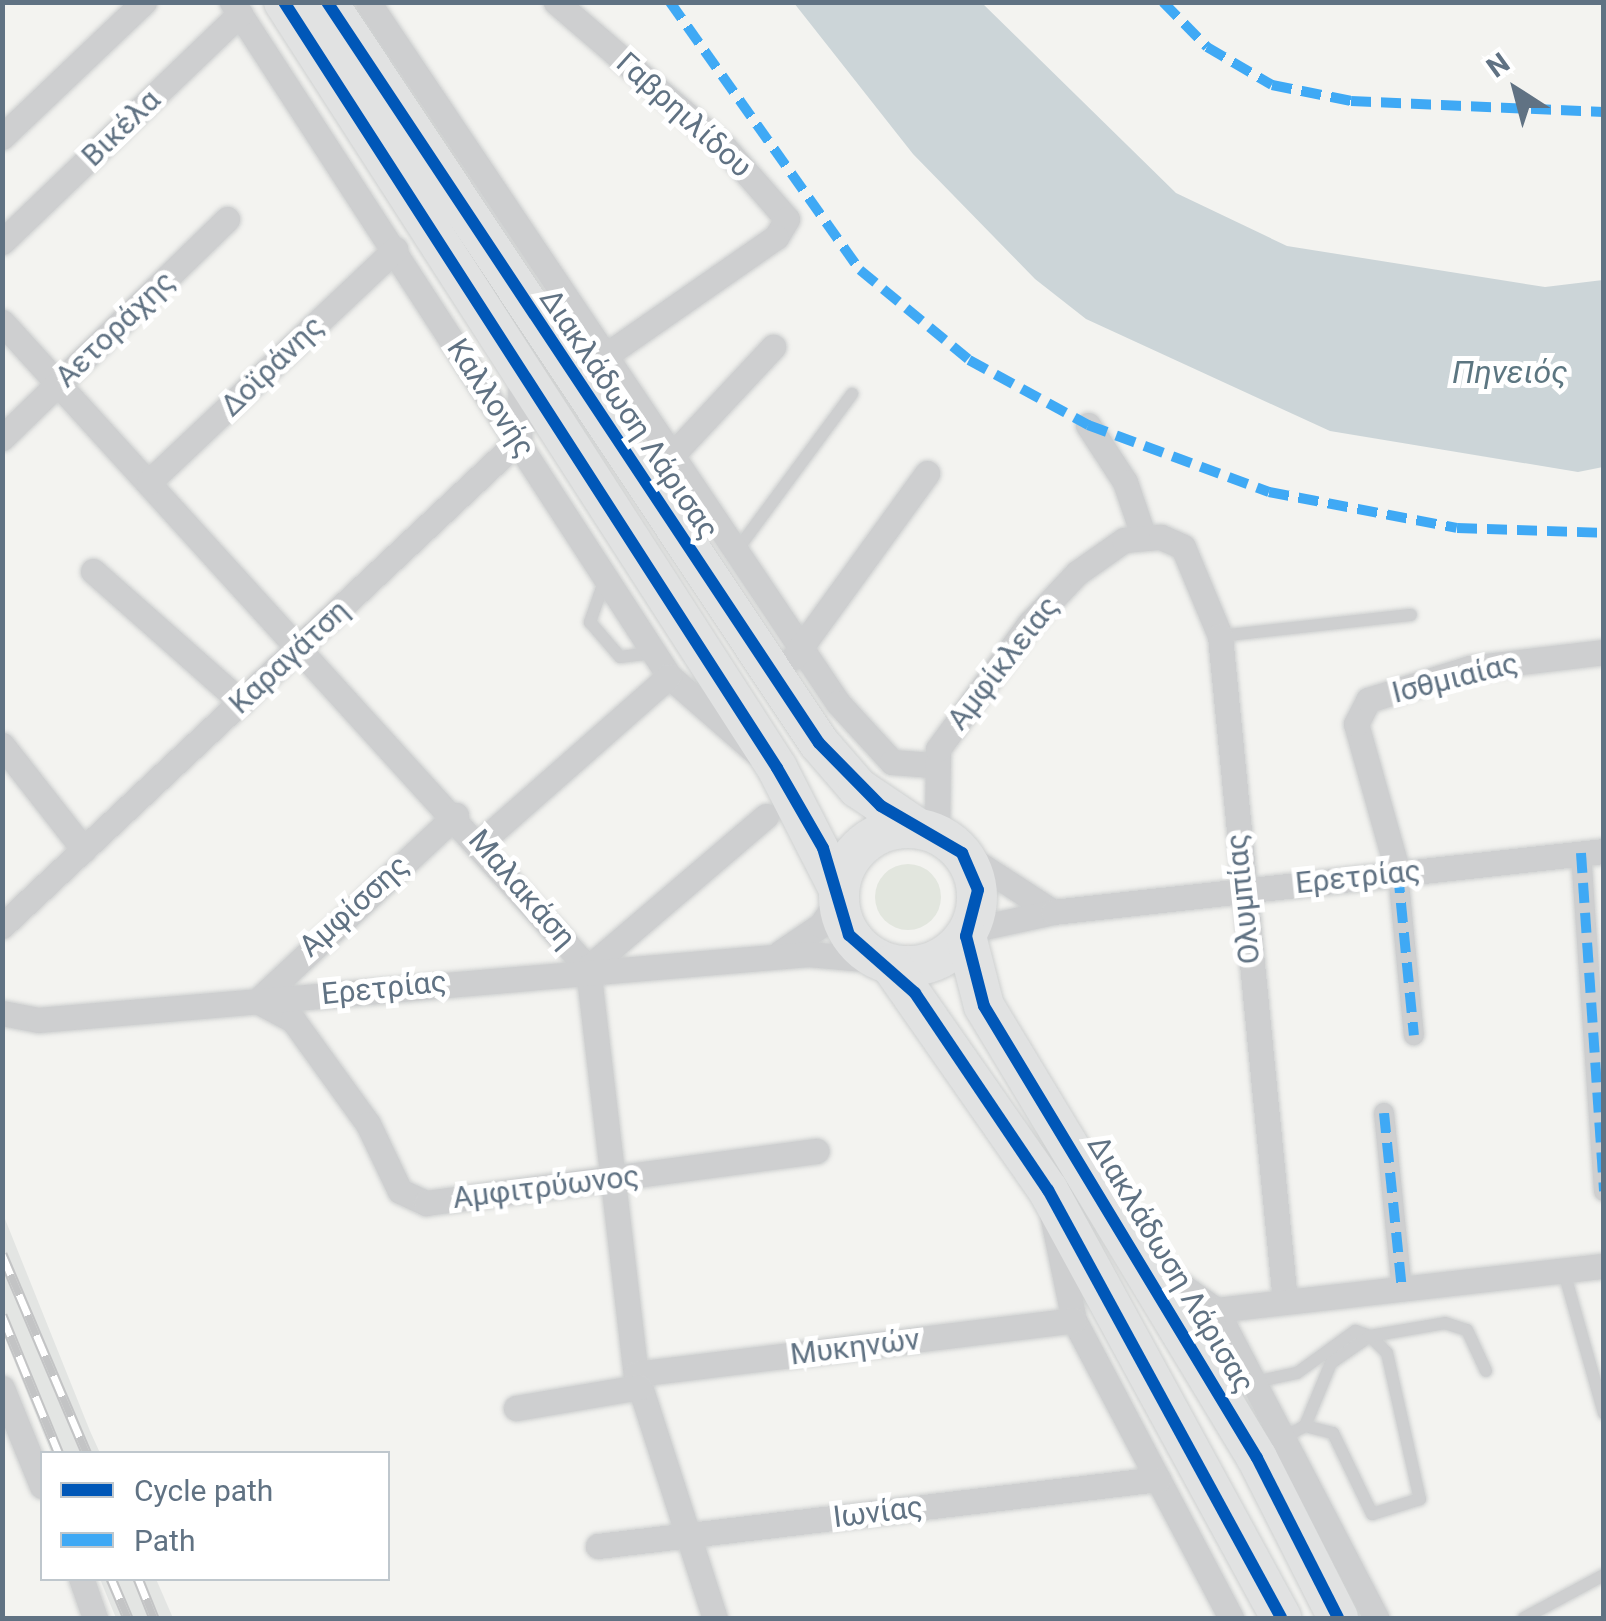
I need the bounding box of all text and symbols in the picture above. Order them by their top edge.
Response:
north arrow [1466,40,1566,140]
street label: Γαβρηιλίδου [609,45,759,185]
text: N [1480,46,1516,84]
street label: Βικέλα [74,82,168,174]
street label: Αετοράχης [48,263,182,395]
street label: Διακλάδωση Λάρισας [532,282,726,546]
street label: Δοϊράνης [213,308,331,424]
street label: Καλλoνής [439,332,543,464]
water label: Πηνειός [1452,353,1568,391]
street label: Αμφίκλειας [940,589,1066,737]
street label: Καραγάτση [222,593,356,721]
street label: Ισθμιαίας [1388,645,1522,711]
street label: Μαλακάση [461,823,583,955]
street label: Ολυμπίας [1218,832,1268,966]
street label: Αμφίσσης [292,848,416,964]
street label: Ερετρίας [1294,853,1422,901]
street label: Ερετρίας [320,964,448,1012]
street label: Διακλάδωση Λάρισας [1080,1129,1262,1399]
street label: Αμφιτρύωνος [451,1158,641,1216]
street label: Μυκηνών [788,1321,922,1373]
legend [40,1451,390,1581]
text: Cycle path [134,1473,273,1508]
street label: Ιωνίας [831,1489,925,1535]
text: Path [134,1523,195,1558]

